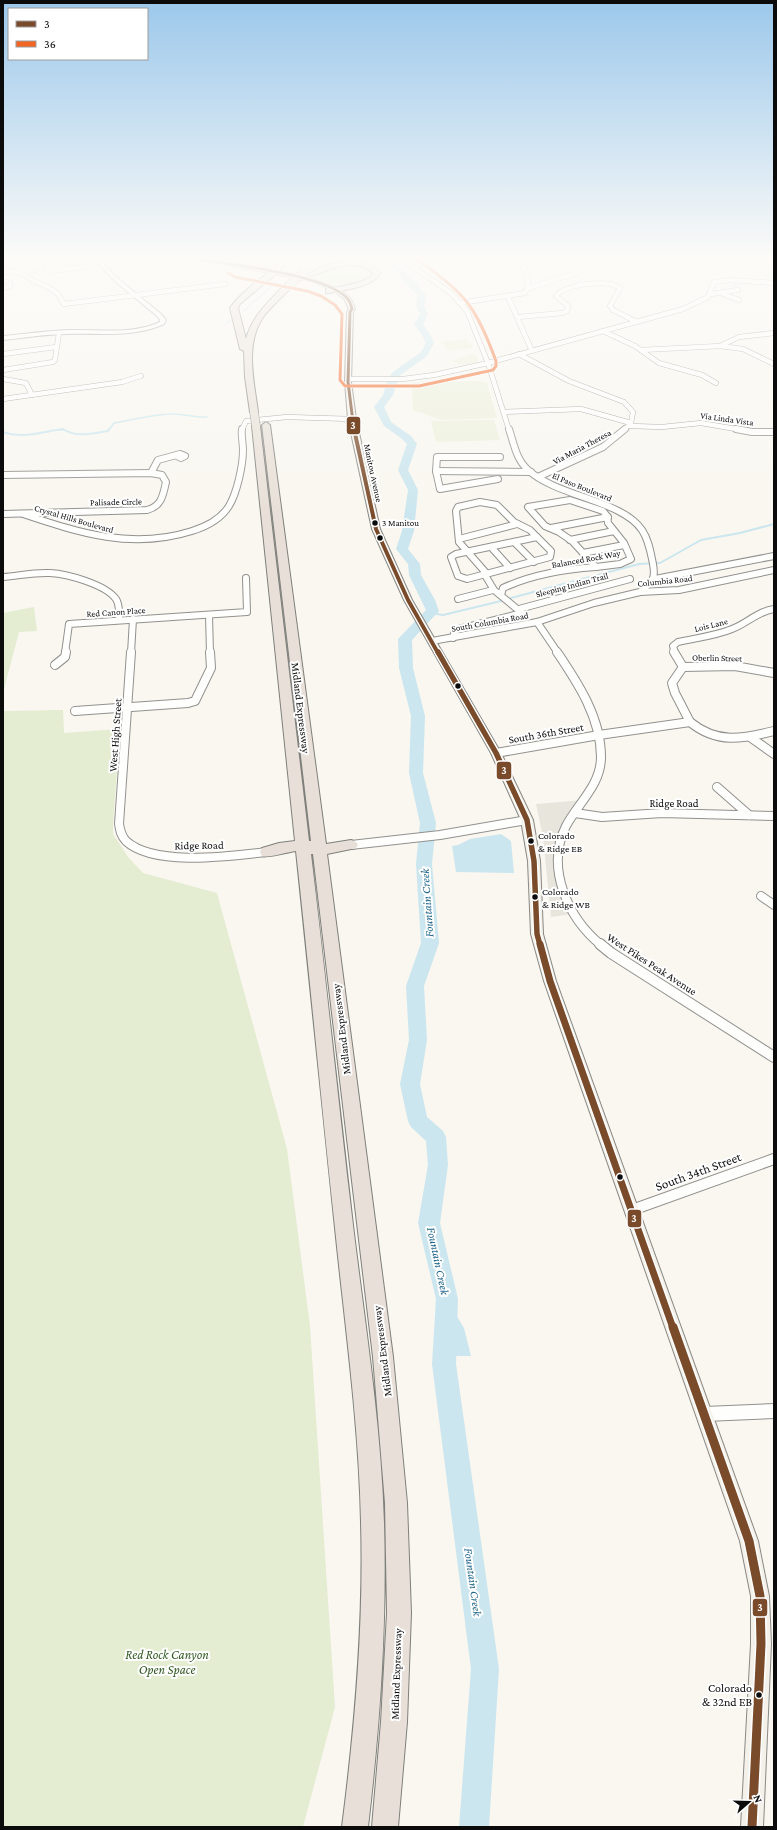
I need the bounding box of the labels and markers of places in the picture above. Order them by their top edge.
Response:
marker: 3 Manitou [370,518,380,528]
place label: 3 Manitou [382,518,419,528]
unlabelled marker [375,533,385,543]
unlabelled marker [453,681,463,691]
place label: Colorado & Ridge EB [538,830,583,854]
marker: Colorado & Ridge EB [526,836,536,846]
place label: Colorado & Ridge WB [542,886,591,910]
marker: Colorado & Ridge WB [530,892,540,902]
unlabelled marker [615,1172,625,1182]
place label: Colorado & 32nd EB [702,1681,752,1709]
marker: Colorado & 32nd EB [754,1690,764,1700]

